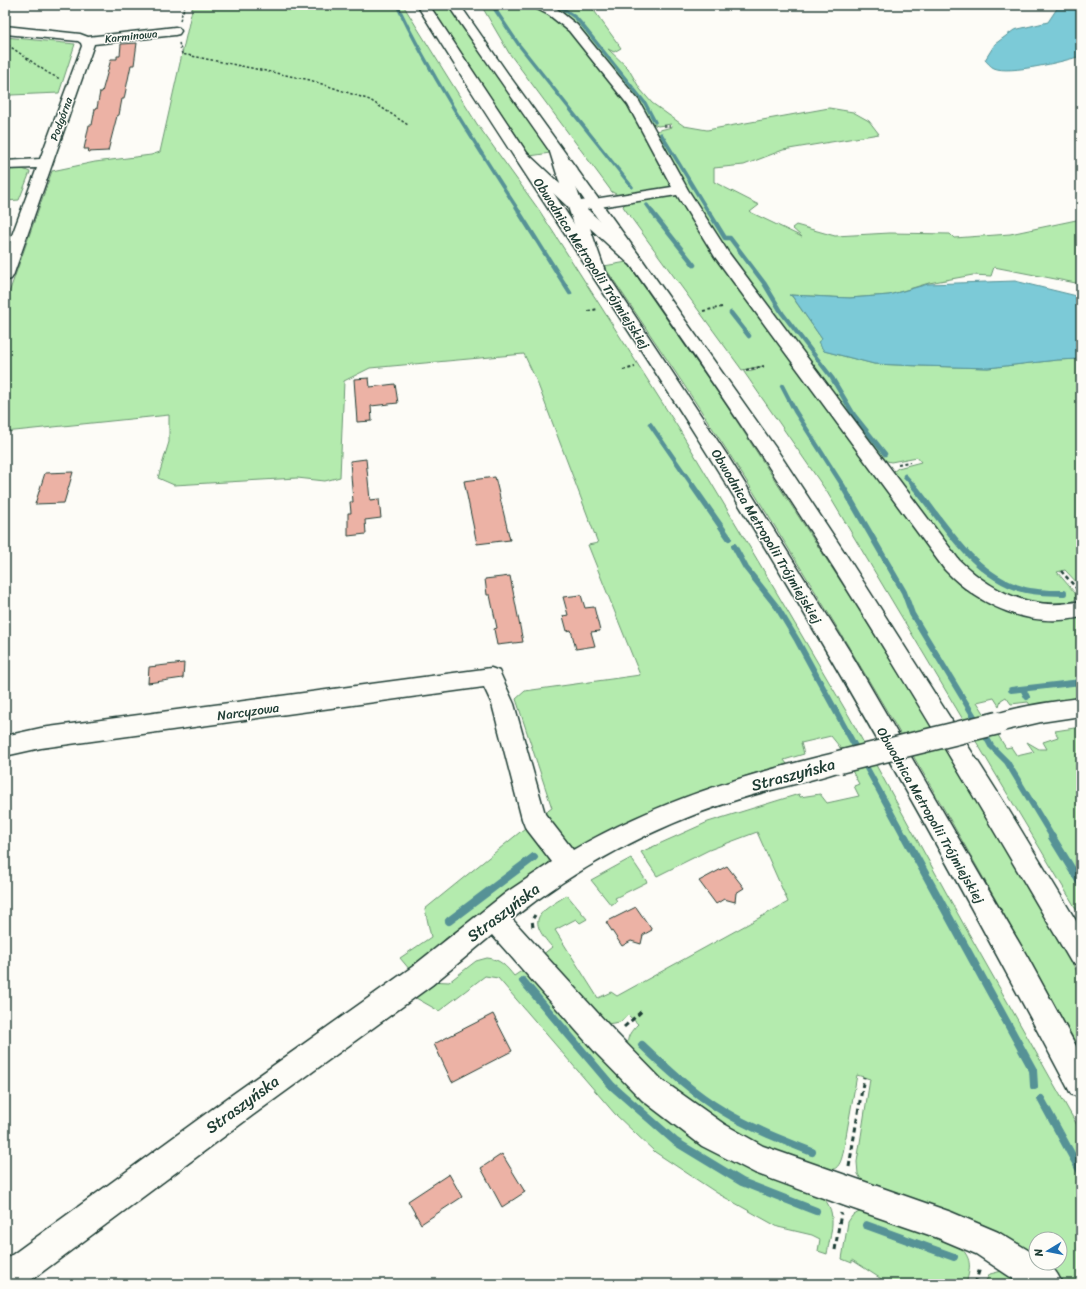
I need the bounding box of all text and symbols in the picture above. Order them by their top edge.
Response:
street label: Karminowa [104,24,159,49]
street label: Podgórna [45,94,78,144]
street label: Obwodnica Metropolii Trójmiejskiej [527,173,656,355]
street label: Obwodnica Metropolii Trójmiejskiej [705,444,829,629]
street label: Narcyzowa [216,696,281,727]
street label: Obwodnica Metropolii Trójmiejskiej [870,722,991,909]
street label: Straszyńska [748,749,838,800]
street label: Straszyńska [460,875,546,950]
street label: Straszyńska [199,1067,286,1141]
north arrow [1028,1231,1068,1271]
text: N [1029,1247,1049,1259]

